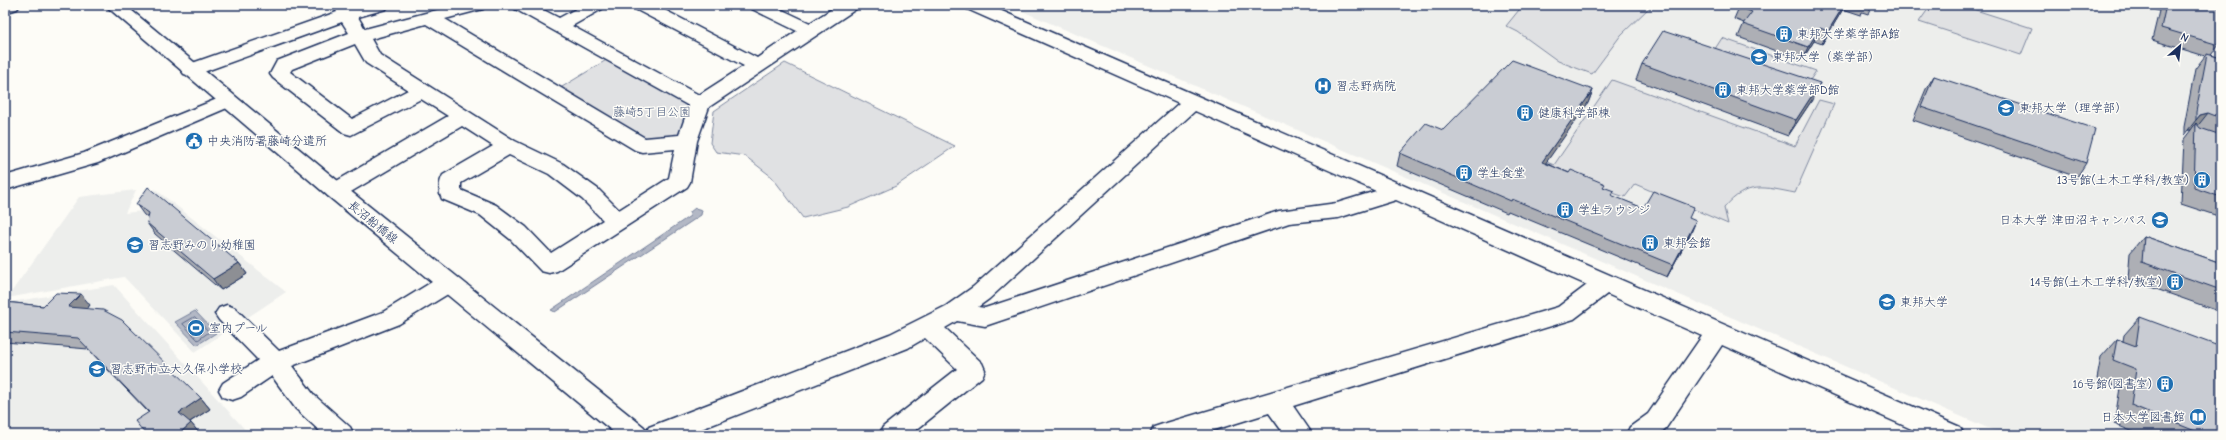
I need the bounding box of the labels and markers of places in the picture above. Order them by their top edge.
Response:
building icon: 東邦大学薬学部A館 [1774,24,1794,44]
place label: 東邦大学薬学部A館 [1797,27,1900,41]
school or university icon: 東邦大学（薬学部） [1749,47,1769,67]
place label: 東邦大学（薬学部） [1772,50,1880,64]
hospital icon: 習志野病院 [1313,76,1333,96]
place label: 習志野病院 [1336,79,1396,93]
building icon: 東邦大学薬学部D館 [1713,80,1733,100]
place label: 東邦大学薬学部D館 [1736,83,1840,97]
school or university icon: 東邦大学（理学部） [1996,98,2016,118]
place label: 東邦大学（理学部） [2019,101,2127,115]
building icon: 健康科学部棟 [1515,103,1535,123]
place label: 健康科学部棟 [1538,106,1610,120]
public building icon: 中央消防署藤崎分遣所 [184,131,204,151]
place label: 中央消防署藤崎分遣所 [207,134,327,148]
building icon: 学生食堂 [1454,163,1474,183]
place label: 学生食堂 [1477,166,1525,180]
building icon: 13号館(土木工学科/教室) [2192,170,2212,190]
place label: 13号館(土木工学科/教室) [2057,173,2189,187]
building icon: 学生ラウンジ [1555,200,1575,220]
place label: 学生ラウンジ [1578,203,1650,217]
school or university icon: 日本大学 津田沼キャンパス [2150,210,2170,230]
place label: 日本大学 津田沼キャンパス [1999,213,2147,227]
building icon: 東邦会館 [1640,233,1660,253]
school or university icon: 習志野みのり幼稚園 [125,235,145,255]
place label: 東邦会館 [1663,236,1711,250]
place label: 習志野みのり幼稚園 [148,238,256,252]
building icon: 14号館(土木工学科/教室) [2165,272,2185,292]
place label: 14号館(土木工学科/教室) [2030,275,2162,289]
school or university icon: 東邦大学 [1877,292,1897,312]
place label: 東邦大学 [1900,295,1948,309]
sports icon: 室内プール [186,318,206,338]
place label: 室内プール [209,321,268,335]
school or university icon: 習志野市立大久保小学校 [87,359,107,379]
place label: 習志野市立大久保小学校 [110,362,242,376]
building icon: 16号館(図書室) [2155,374,2175,394]
place label: 16号館(図書室) [2072,377,2152,391]
library icon: 日本大学図書館 [2188,407,2208,427]
place label: 日本大学図書館 [2101,410,2185,424]

